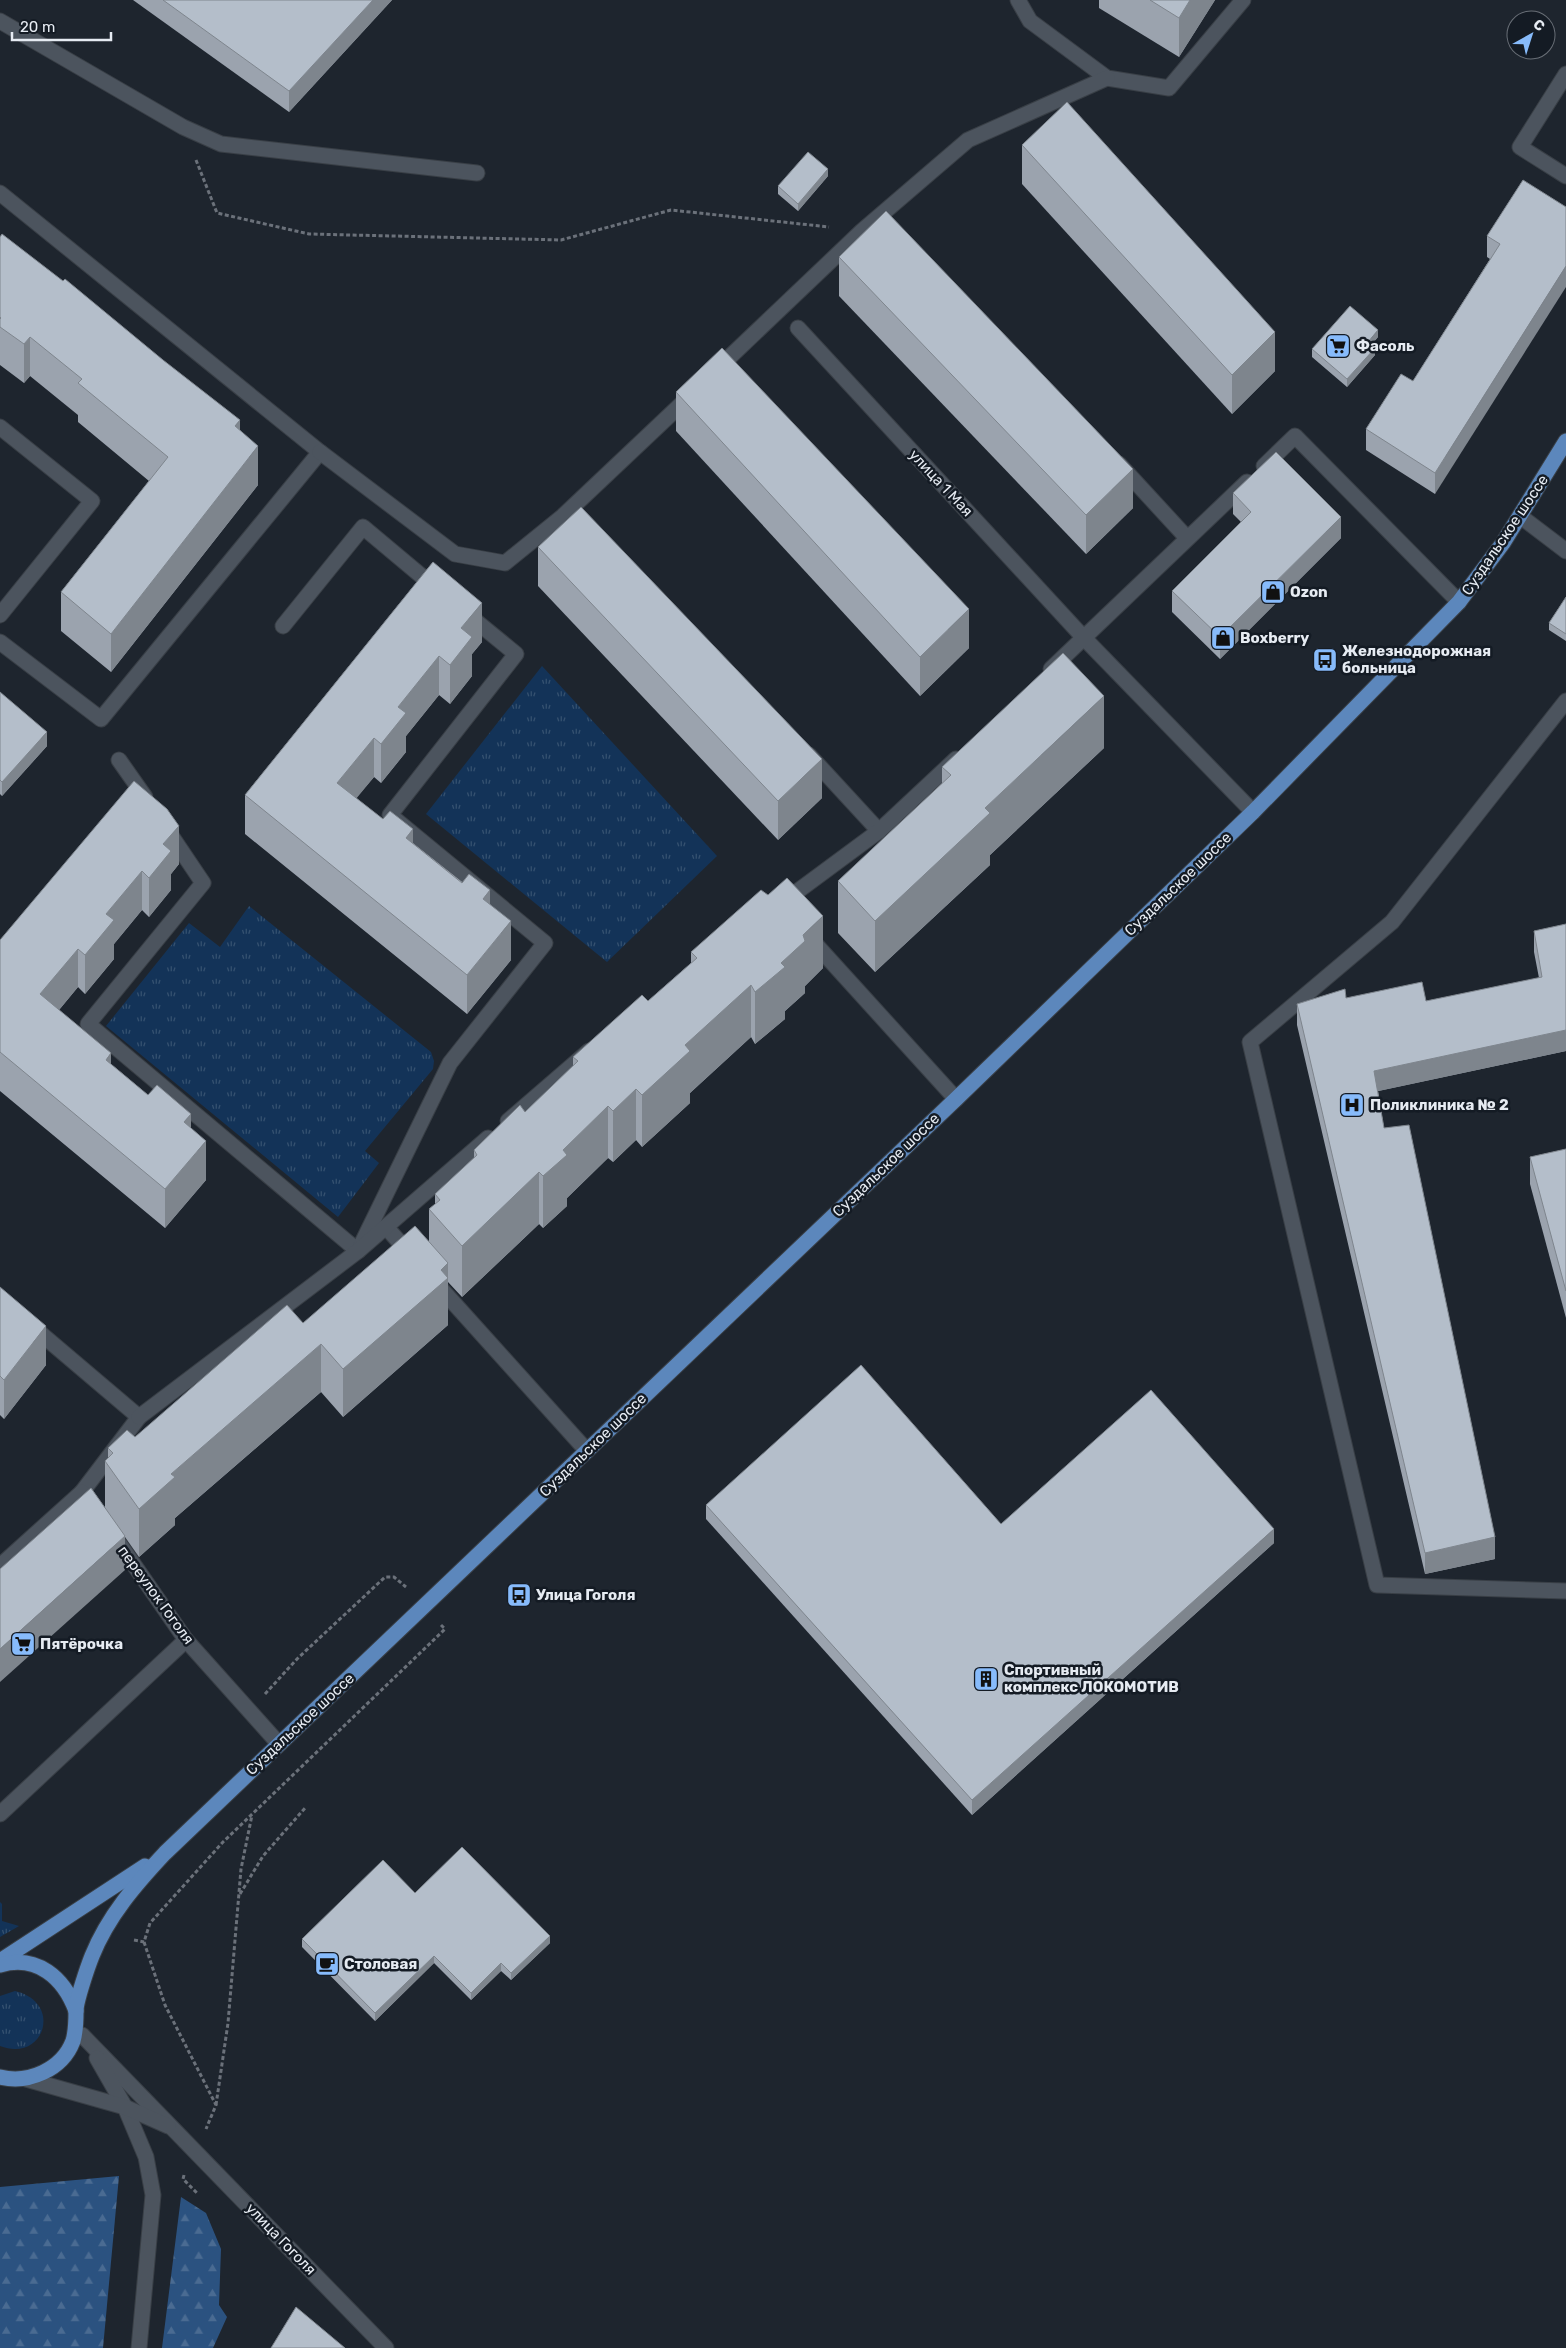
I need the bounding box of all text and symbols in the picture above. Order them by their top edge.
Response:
scale bar [12,10,111,42]
north arrow [1506,10,1556,60]
text: С [1530,16,1548,35]
text: 20 m [20,18,55,36]
supermarket icon: Фасоль [1325,333,1351,359]
place label: Фасоль [1356,337,1415,355]
street label: улица 1 Мая [905,446,977,520]
street label: Суздальское шоссе [1458,471,1552,599]
shop icon: Ozon [1260,579,1286,605]
place label: Ozon [1290,583,1328,601]
shop icon: Boxberry [1210,625,1236,651]
place label: Boxberry [1240,629,1309,647]
place label: Железнодорожная больница [1342,642,1491,677]
bus stop icon: Железнодорожная больница [1312,647,1338,673]
street label: Суздальское шоссе [1121,828,1235,940]
hospital icon: Поликлиника № 2 [1339,1092,1365,1118]
place label: Поликлиника № 2 [1370,1096,1509,1114]
street label: Суздальское шоссе [829,1109,943,1221]
street label: Суздальское шоссе [536,1389,650,1501]
street label: переулок Гоголя [114,1542,198,1648]
bus stop icon: Улица Гоголя [506,1582,532,1608]
place label: Улица Гоголя [536,1586,636,1604]
supermarket icon: Пятёрочка [10,1631,36,1657]
place label: Пятёрочка [40,1635,123,1653]
place label: Спортивный комплекс ЛОКОМОТИВ [1004,1661,1179,1696]
building icon: Спортивный комплекс ЛОКОМОТИВ [973,1666,999,1692]
street label: Суздальское шоссе [242,1669,358,1779]
cafe icon: Столовая [314,1951,340,1977]
place label: Столовая [344,1955,417,1973]
street label: улица Гоголя [242,2199,320,2279]

